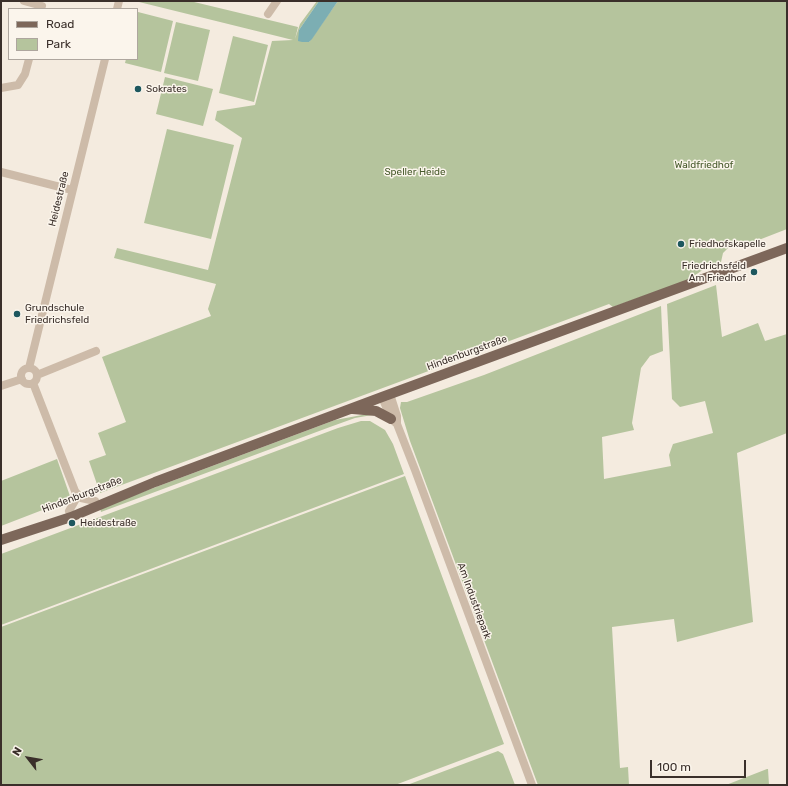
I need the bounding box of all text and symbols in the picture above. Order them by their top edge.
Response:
legend [8,8,138,60]
text: Road [46,17,74,31]
text: Park [46,37,71,51]
place label: Sokrates [146,83,187,95]
marker: Sokrates [133,84,143,94]
park label: Waldfriedhof [675,159,733,171]
park label: Speller Heide [384,166,446,178]
street label: Heidestraße [46,170,72,228]
place label: Friedhofskapelle [689,238,766,250]
marker: Friedhofskapelle [676,239,686,249]
place label: Friedrichsfeld Am Friedhof [682,260,746,284]
marker: Friedrichsfeld Am Friedhof [749,267,759,277]
place label: Grundschule Friedrichsfeld [25,302,89,326]
marker: Grundschule Friedrichsfeld [12,309,22,319]
street label: Hindenburgstraße [425,333,509,373]
street label: Hindenburgstraße [40,474,124,516]
place label: Heidestraße [80,517,136,529]
marker: Heidestraße [67,518,77,528]
street label: Am Industriepark [455,561,493,641]
north arrow [8,738,48,778]
text: N [10,745,25,758]
scale bar [652,752,748,778]
text: 100 m [657,760,691,774]

